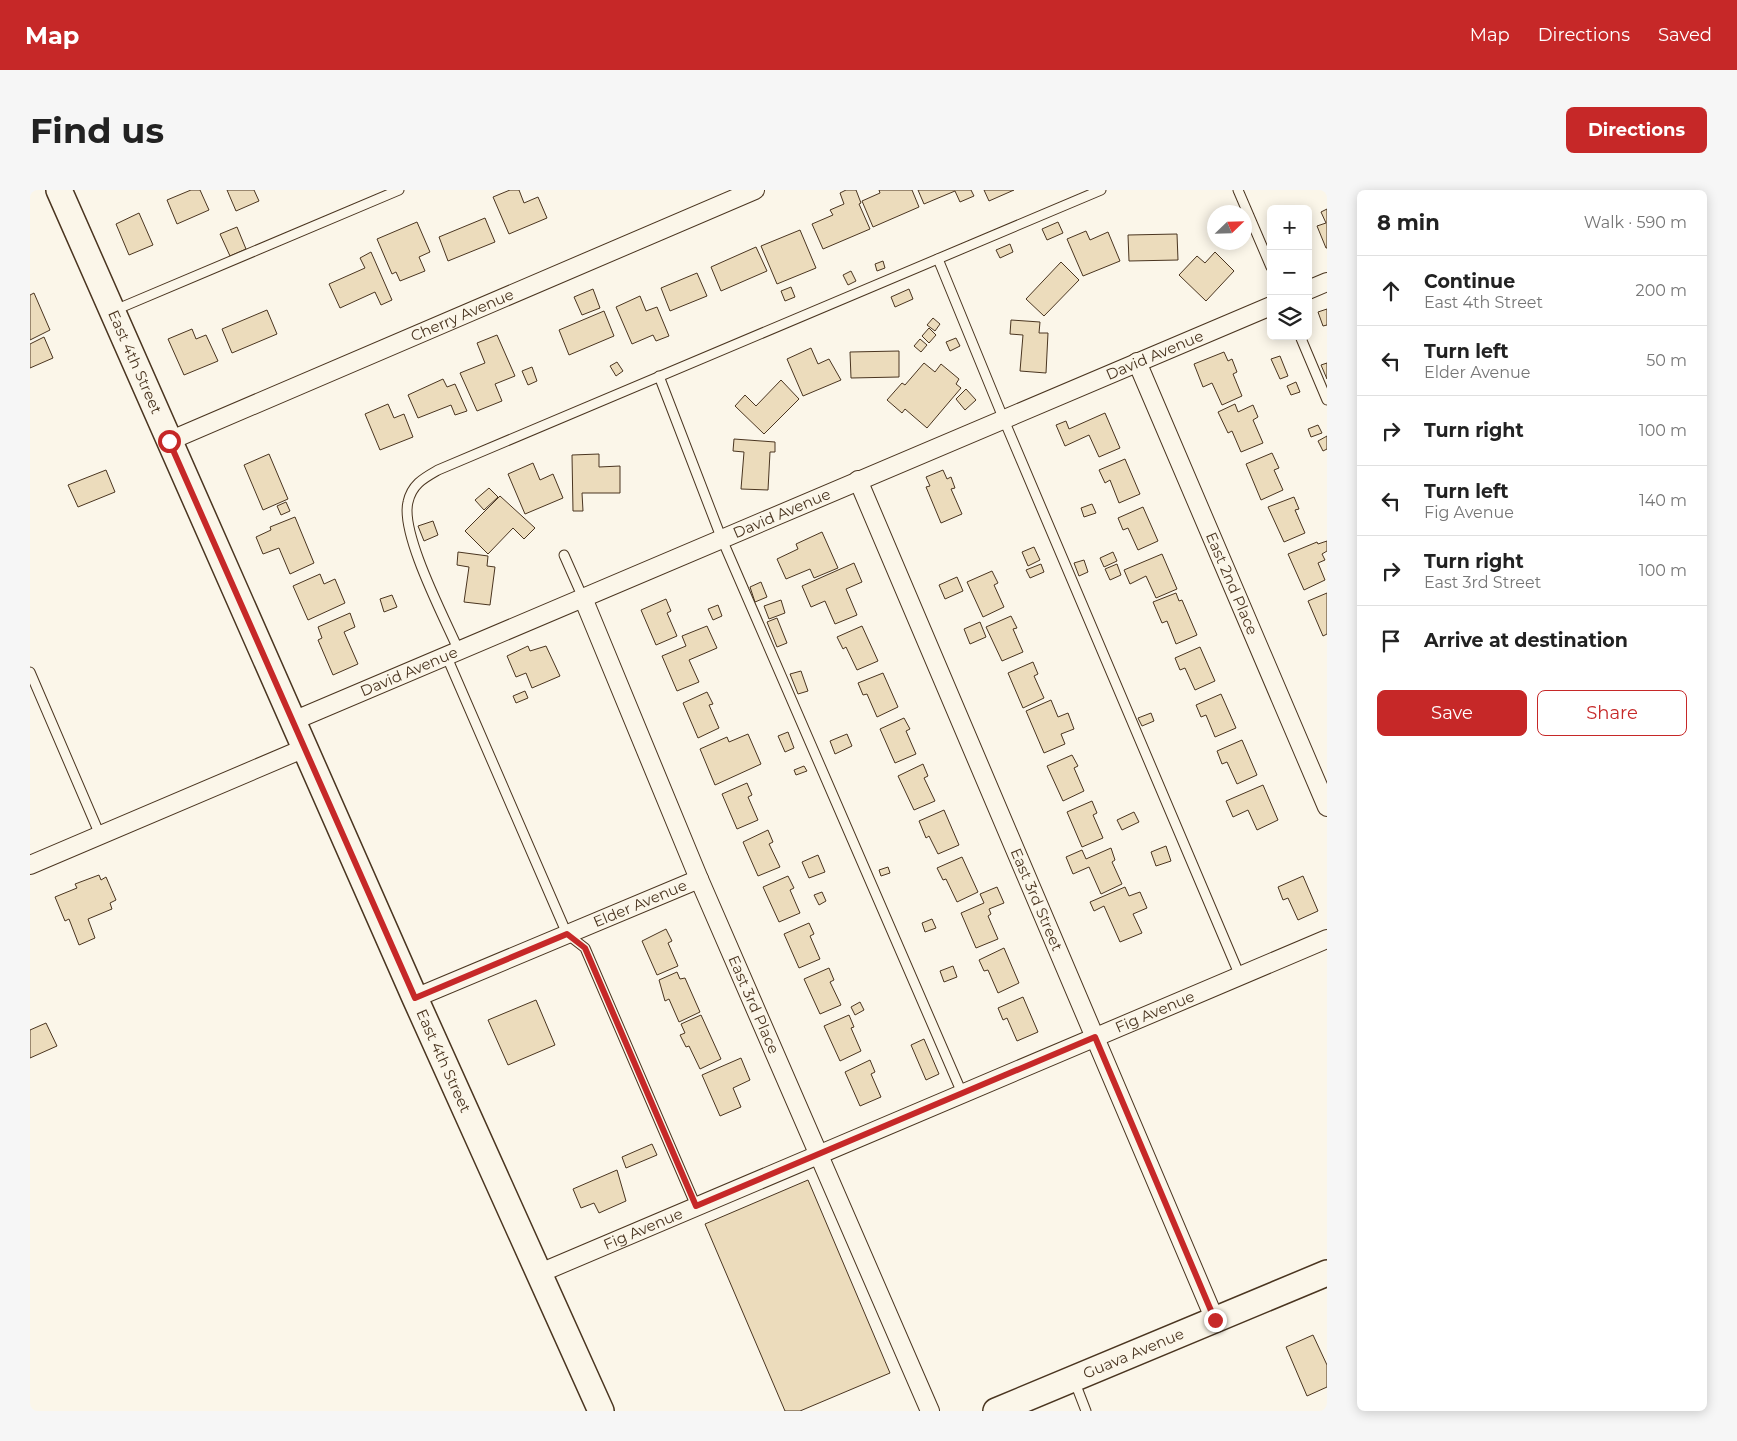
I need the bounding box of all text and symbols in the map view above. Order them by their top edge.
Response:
text: Map [25,21,79,50]
text: Map [1470,24,1510,46]
text: Directions [1538,24,1630,46]
text: Saved [1658,24,1712,46]
button: Directions [1566,107,1707,153]
text: Find us [30,109,164,152]
north arrow [1207,205,1252,250]
map controls [1267,205,1312,340]
button: + [1267,205,1312,250]
text: 8 min [1377,210,1440,235]
text: Walk · 590 m [1584,213,1687,232]
button: − [1267,250,1312,295]
text: Continue [1424,270,1515,293]
icon: ahead [1377,277,1405,305]
text: 200 m [1636,281,1687,300]
street label: Cherry Avenue [408,284,517,345]
text: East 4th Street [1424,293,1543,312]
button: layers [1267,295,1312,340]
street label: East 4th Street [104,307,166,417]
street label: David Avenue [1103,326,1206,384]
text: Turn left [1424,340,1509,363]
icon: left [1377,347,1405,375]
text: 50 m [1646,351,1687,370]
text: Elder Avenue [1424,363,1531,382]
icon: right [1377,417,1405,445]
text: Turn right [1424,419,1524,442]
text: 100 m [1639,421,1687,440]
route start [158,430,181,453]
text: Turn left [1424,480,1509,503]
street label: David Avenue [730,484,833,542]
icon: left [1377,487,1405,515]
text: 140 m [1639,491,1687,510]
text: Fig Avenue [1424,503,1514,522]
street label: East 2nd Place [1202,529,1262,638]
text: Turn right [1424,550,1524,573]
icon: right [1377,557,1405,585]
text: 100 m [1639,561,1687,580]
text: East 3rd Street [1424,573,1541,592]
icon: arrive [1377,627,1405,655]
text: Arrive at destination [1424,629,1628,652]
street label: David Avenue [357,642,460,700]
button: Save [1377,690,1527,736]
button: Share [1537,690,1687,736]
street label: East 3rd Street [1007,845,1067,954]
street label: Elder Avenue [590,875,690,931]
street label: East 3rd Place [724,952,784,1057]
street label: Fig Avenue [1112,986,1197,1037]
street label: East 4th Street [412,1006,475,1116]
street label: Fig Avenue [600,1204,685,1254]
route end [1204,1309,1227,1332]
street label: Guava Avenue [1080,1324,1187,1383]

